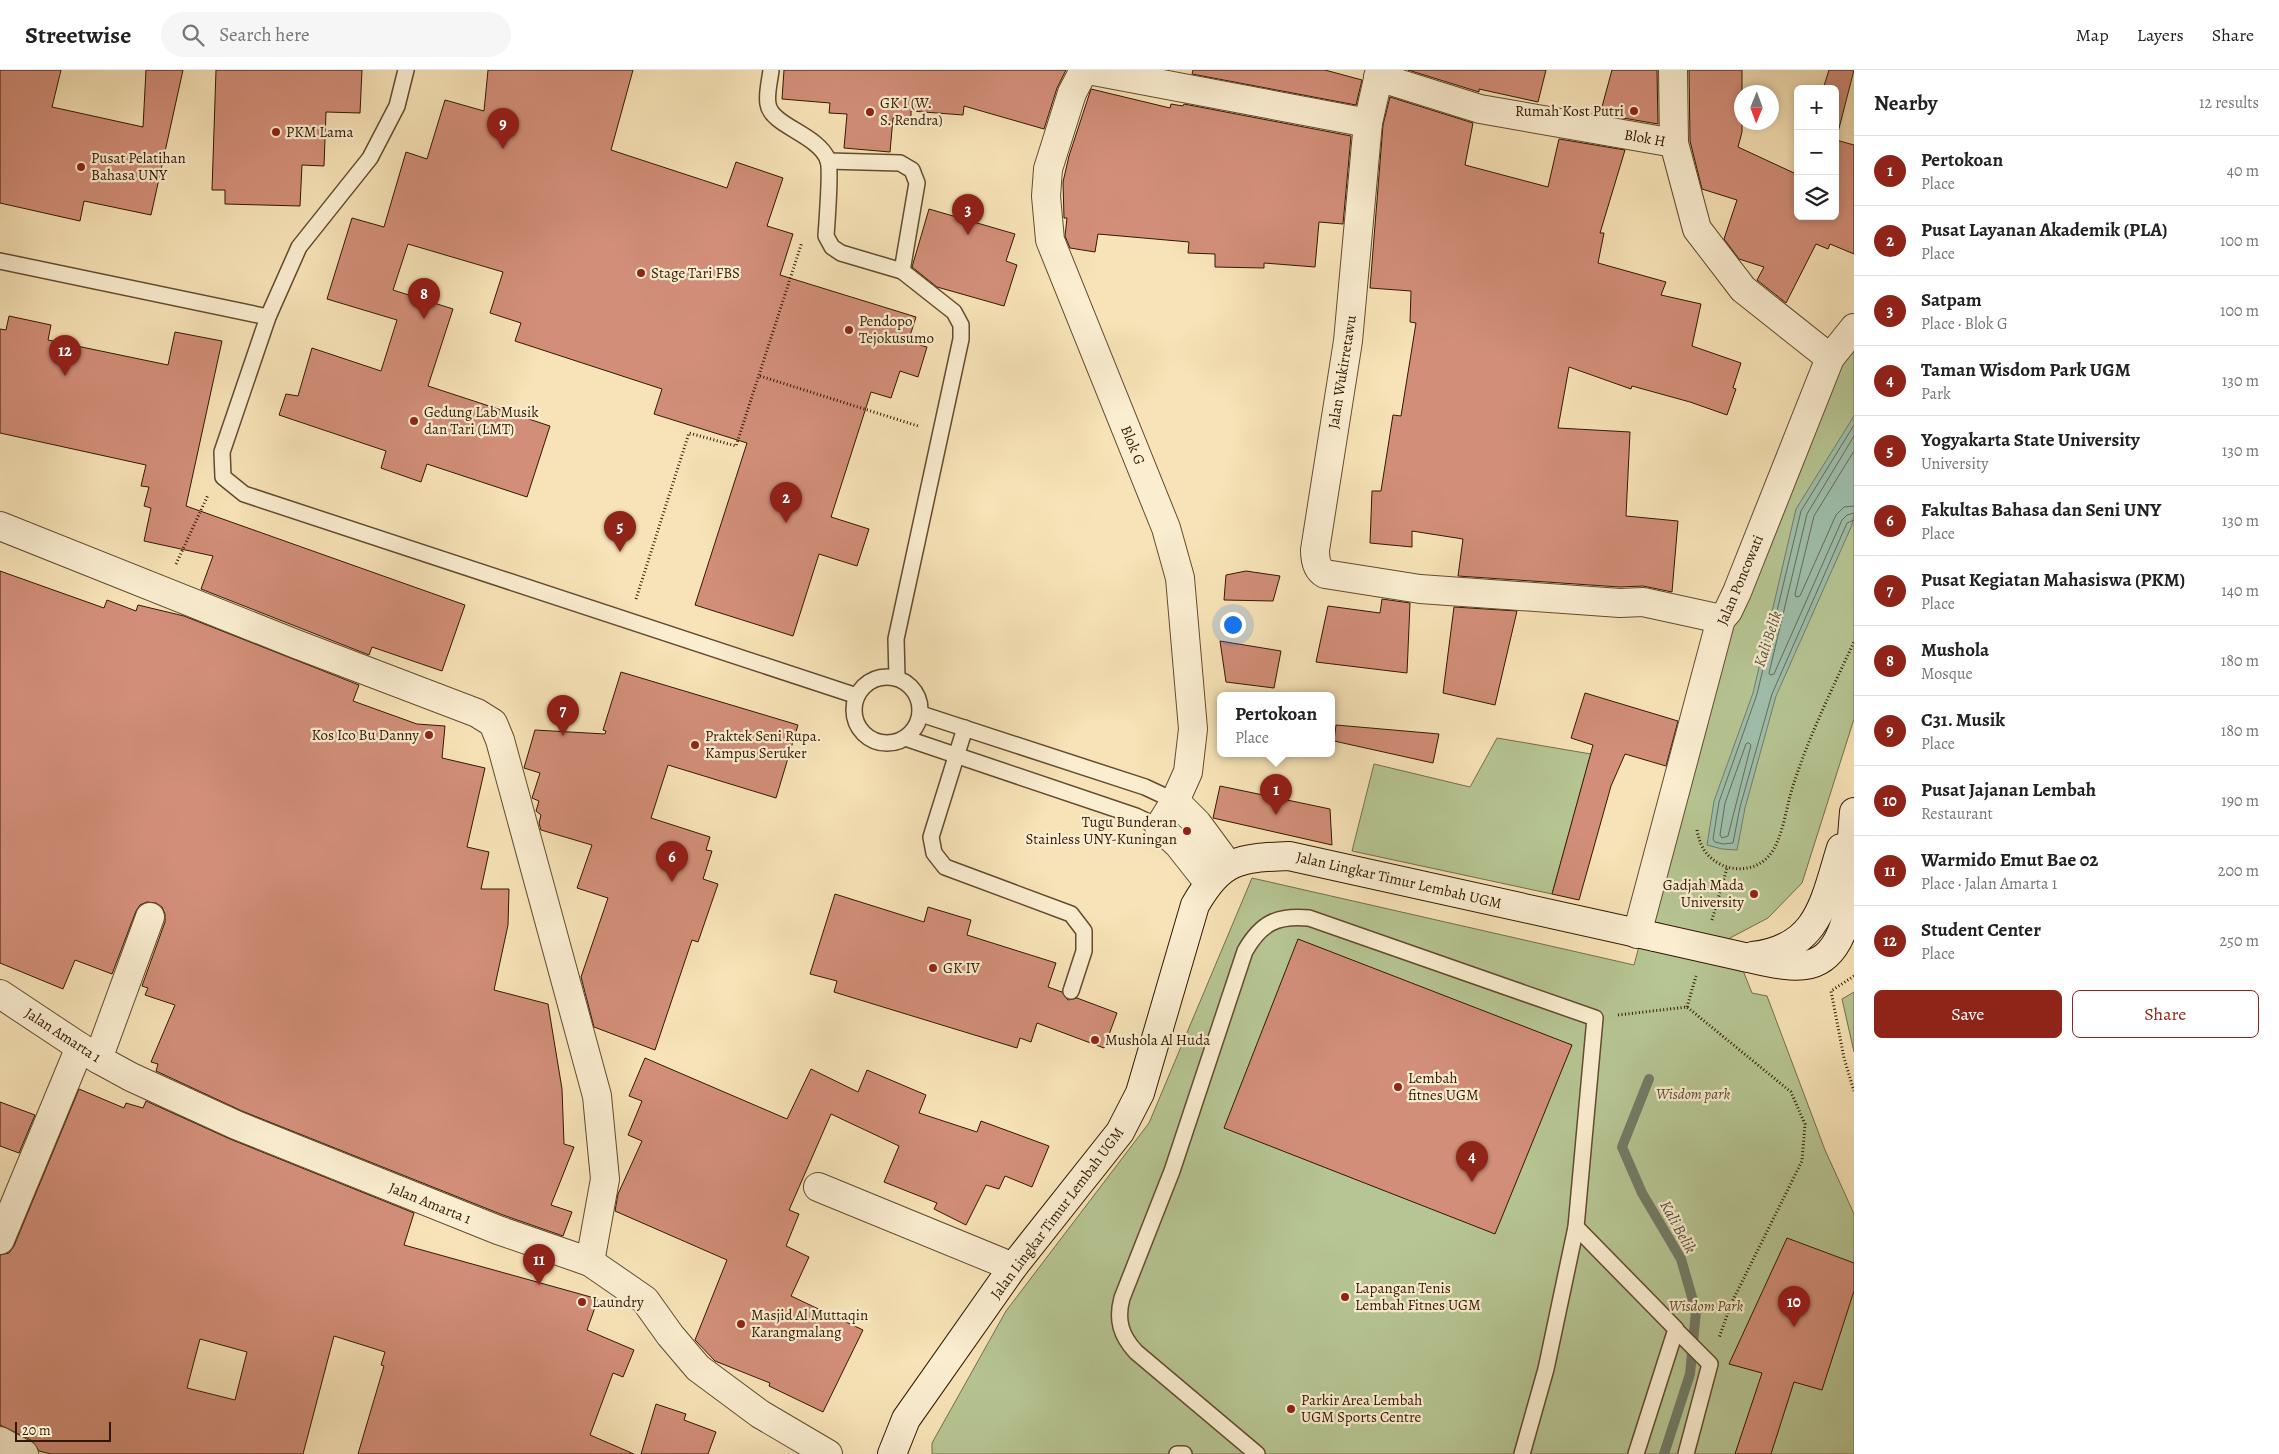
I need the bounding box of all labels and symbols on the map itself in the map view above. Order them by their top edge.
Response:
north arrow [1734,85,1779,130]
place label: GK I (W. S. Rendra) [880,93,943,130]
place label: Rumah Kost Putri [1515,101,1624,121]
marker: Rumah Kost Putri [1628,105,1640,117]
marker: GK I (W. S. Rendra) [864,106,876,118]
pin: 9 [487,108,519,149]
place label: PKM Lama [286,122,353,142]
street label: Blok H [1623,125,1667,151]
marker: PKM Lama [270,126,282,138]
place label: Pusat Pelatihan Bahasa UNY [91,148,186,185]
marker: Pusat Pelatihan Bahasa UNY [75,161,87,173]
pin: 3 [952,194,984,235]
place label: Stage Tari FBS [651,263,740,283]
marker: Stage Tari FBS [635,267,647,279]
pin: 8 [408,278,440,319]
place label: Pendopo Tejokusumo [859,311,934,348]
street label: Jalan Wukirretawu [1323,313,1361,430]
marker: Pendopo Tejokusumo [843,324,855,336]
pin: 12 [49,335,81,376]
place label: Gedung Lab Musik dan Tari (LMT) [424,402,539,439]
marker: Gedung Lab Musik dan Tari (LMT) [408,415,420,427]
street label: Blok G [1116,422,1150,468]
pin: 2 [770,482,802,523]
pin: 5 [604,511,636,552]
street label: Jalan Poncowati [1712,532,1768,628]
water label: Kali Belik [1749,608,1787,670]
your location [1220,612,1246,638]
pin: 7 [547,695,579,736]
place label: Kos Ico Bu Danny [311,725,419,745]
place label: Praktek Seni Rupa. Kampus Seruker [705,726,821,763]
marker: Kos Ico Bu Danny [423,729,435,741]
marker: Praktek Seni Rupa. Kampus Seruker [689,739,701,751]
pin: 1 [1260,774,1292,815]
place label: Tugu Bunderan Stainless UNY-Kuningan [1025,812,1177,849]
marker: Tugu Bunderan Stainless UNY-Kuningan [1181,825,1193,837]
pin: 6 [656,841,688,882]
street label: Jalan Lingkar Timur Lembah UGM [1294,847,1504,913]
place label: Gadjah Mada University [1663,875,1744,912]
marker: Gadjah Mada University [1748,888,1760,900]
place label: GK IV [943,958,981,978]
marker: GK IV [927,962,939,974]
street label: Jalan Amarta 1 [21,1003,105,1067]
place label: Mushola Al Huda [1105,1030,1210,1050]
marker: Mushola Al Huda [1089,1034,1101,1046]
place label: Lembah fitnes UGM [1408,1068,1479,1105]
marker: Lembah fitnes UGM [1392,1081,1404,1093]
park label: Wisdom park [1656,1084,1730,1104]
street label: Jalan Lingkar Timur Lembah UGM [986,1123,1128,1303]
pin: 4 [1456,1141,1488,1182]
street label: Jalan Amarta 1 [386,1177,474,1229]
water label: Kali Belik [1654,1197,1702,1257]
pin: 11 [523,1244,555,1285]
place label: Lapangan Tenis Lembah Fitnes UGM [1355,1278,1481,1315]
pin: 10 [1778,1286,1810,1327]
marker: Lapangan Tenis Lembah Fitnes UGM [1339,1291,1351,1303]
place label: Laundry [592,1292,644,1312]
marker: Laundry [576,1296,588,1308]
park label: Wisdom Park [1669,1296,1744,1316]
place label: Masjid Al Muttaqin Karangmalang [751,1305,868,1342]
marker: Masjid Al Muttaqin Karangmalang [735,1318,747,1330]
place label: Parkir Area Lembah UGM Sports Centre [1301,1390,1422,1427]
marker: Parkir Area Lembah UGM Sports Centre [1285,1403,1297,1415]
scale bar [15,1419,111,1442]

